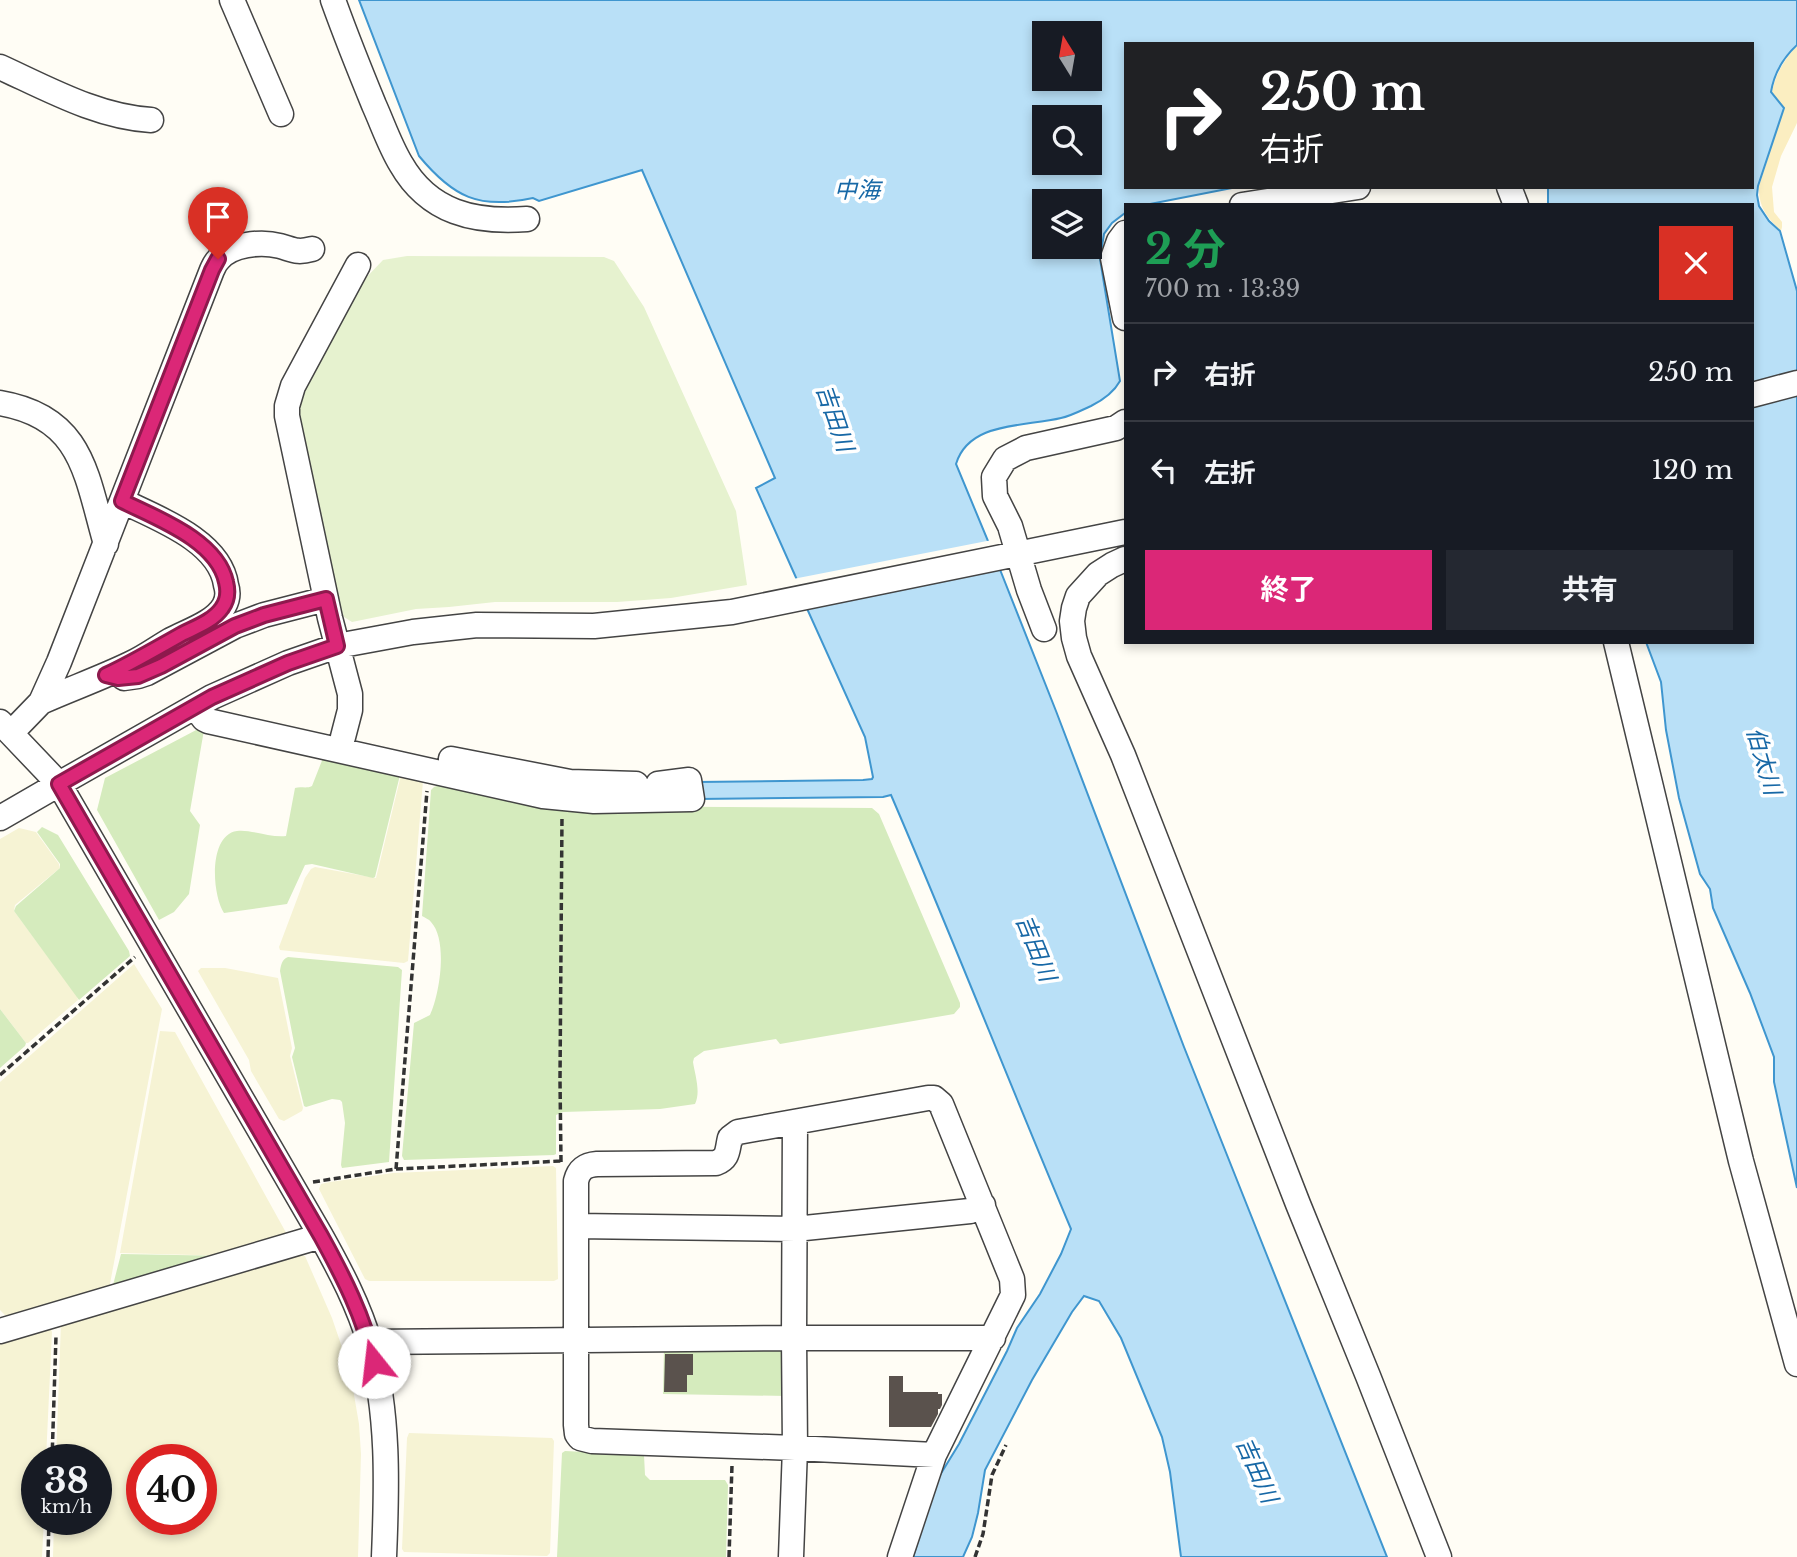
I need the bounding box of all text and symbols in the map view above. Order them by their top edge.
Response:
north arrow [1032,21,1102,91]
map controls [1032,21,1102,259]
text: 250 m [1260,62,1425,123]
icon: right [1145,70,1236,161]
button: search [1032,105,1102,175]
text: 右折 [1260,129,1324,169]
water label: 中海 [834,176,884,204]
pin [188,187,248,259]
button: layers [1032,189,1102,259]
icon: arrive [199,198,237,236]
text: 2 分 [1145,223,1226,275]
button: close [1659,226,1733,300]
text: 700 m · 13:39 [1145,275,1300,303]
icon: right [1145,353,1183,391]
text: 250 m [1648,356,1733,388]
text: 右折 [1204,359,1256,391]
water label: 吉田川 [811,381,860,458]
icon: left [1145,451,1183,489]
text: 120 m [1651,454,1733,486]
text: 左折 [1204,457,1256,489]
button: 終了 [1145,550,1432,630]
button: 共有 [1446,550,1733,630]
water label: 伯太川 [1741,724,1788,801]
water label: 吉田川 [1010,911,1063,988]
position arrow [337,1325,411,1399]
water label: 吉田川 [1230,1433,1285,1510]
speed limit sign: 40 [126,1444,217,1535]
text: 38 [44,1459,89,1502]
text: km/h [41,1496,92,1518]

